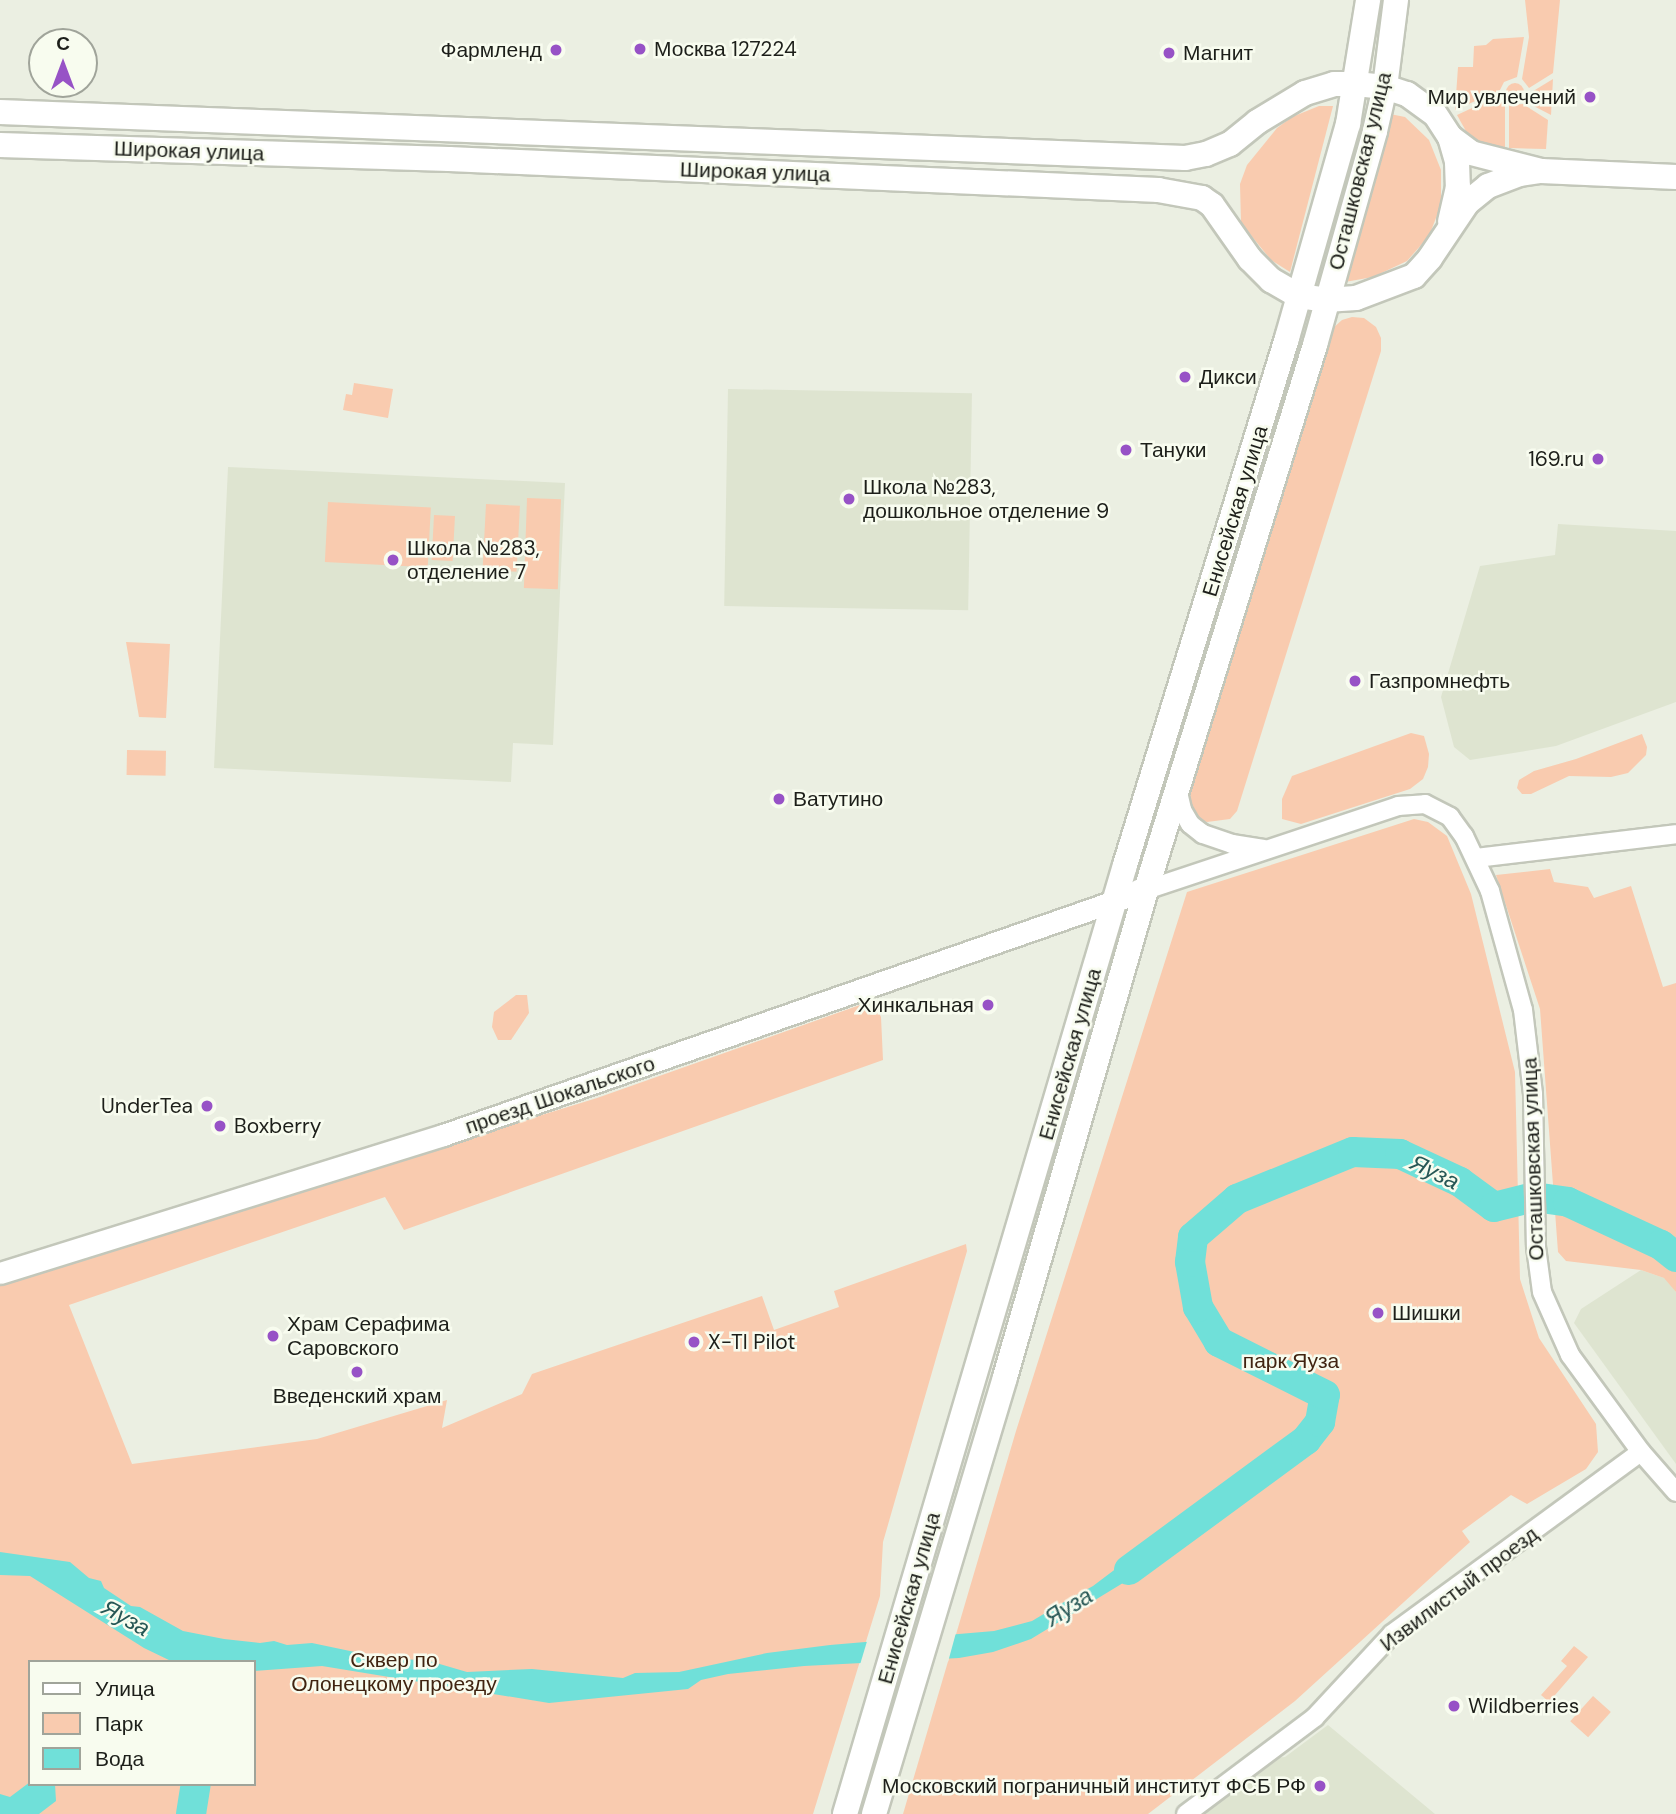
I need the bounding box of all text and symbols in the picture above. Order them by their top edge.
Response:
north arrow [28,28,98,98]
text: С [56,31,70,56]
place label: Москва 127224 [654,36,797,62]
place label: Фармленд [440,37,542,63]
place label: Магнит [1183,40,1253,66]
marker: Москва 127224 [632,41,648,57]
marker: Фармленд [548,42,564,58]
marker: Магнит [1161,45,1177,61]
street label: Осташковская улица [1323,69,1397,273]
place label: Мир увлечений [1427,84,1576,110]
marker: Мир увлечений [1582,89,1598,105]
street label: Широкая улица [113,136,265,166]
street label: Широкая улица [679,157,831,187]
place label: Дикси [1199,364,1257,390]
marker: Дикси [1177,369,1193,385]
street label: Енисейская улица [1197,422,1273,600]
place label: Тануки [1140,437,1207,463]
marker: Тануки [1118,442,1134,458]
place label: 169.ru [1528,446,1584,472]
marker: 169.ru [1590,451,1606,467]
place label: Школа №283, дошкольное отделение 9 [863,474,1109,524]
marker: Школа №283, дошкольное отделение 9 [841,491,857,507]
place label: Школа №283, отделение 7 [407,535,540,585]
marker: Школа №283, отделение 7 [385,552,401,568]
place label: Газпромнефть [1369,668,1510,694]
marker: Газпромнефть [1347,673,1363,689]
place label: Ватутино [793,786,883,812]
marker: Ватутино [771,791,787,807]
street label: Енисейская улица [1033,965,1107,1143]
place label: Хинкальная [857,992,974,1018]
marker: Хинкальная [980,997,996,1013]
street label: проезд Шокальского [462,1051,658,1139]
street label: Осташковская улица [1517,1057,1549,1261]
place label: UnderTea [101,1093,193,1119]
marker: UnderTea [199,1098,215,1114]
place label: Boxberry [234,1113,321,1139]
marker: Boxberry [212,1118,228,1134]
water label: Яуза [1406,1149,1464,1195]
place label: Шишки [1392,1300,1461,1326]
marker: Шишки [1370,1305,1386,1321]
place label: Храм Серафима Саровского [287,1311,450,1361]
marker: Храм Серафима Саровского [265,1328,281,1344]
place label: X-TI Pilot [708,1329,795,1355]
marker: X-TI Pilot [686,1334,702,1350]
park label: парк Яуза [1243,1348,1339,1374]
marker: Введенский храм [349,1364,365,1380]
place label: Введенский храм [273,1383,441,1409]
street label: Енисейская улица [872,1509,946,1687]
street label: Извилистый проезд [1375,1521,1543,1657]
water label: Яуза [1040,1582,1098,1632]
water label: Яуза [97,1594,155,1642]
park label: Сквер по Олонецкому проезду [291,1647,497,1697]
legend [28,1660,256,1786]
text: Улица [95,1675,155,1703]
place label: Wildberries [1468,1693,1579,1719]
marker: Wildberries [1446,1698,1462,1714]
text: Парк [95,1710,143,1738]
text: Вода [95,1745,144,1773]
place label: Московский пограничный институт ФСБ РФ [882,1773,1306,1799]
marker: Московский пограничный институт ФСБ РФ [1312,1778,1328,1794]

